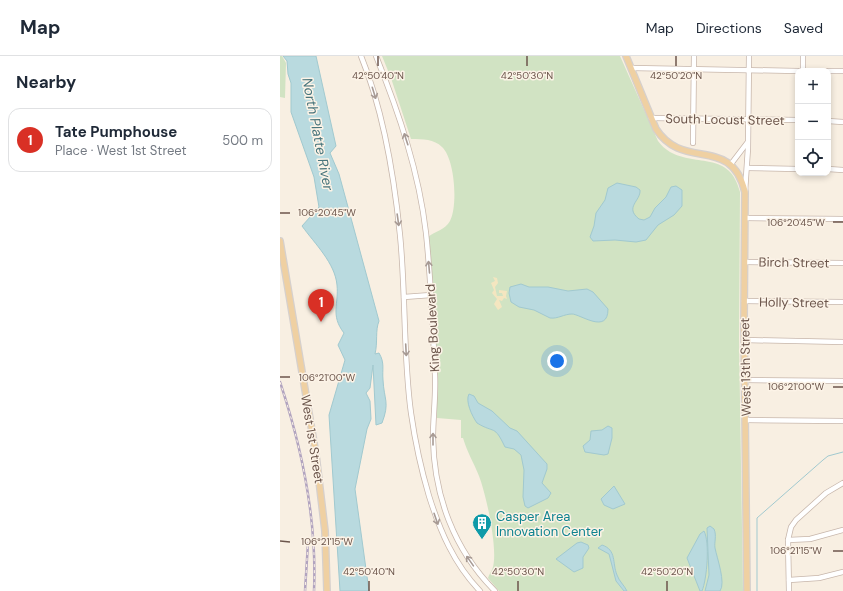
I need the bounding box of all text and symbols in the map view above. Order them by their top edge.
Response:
text: Map [20,15,60,40]
text: Map [646,19,674,37]
text: Directions [696,19,762,37]
text: Saved [784,19,823,37]
map controls [795,68,831,176]
button: + [795,68,831,104]
text: 42°50'40"N [352,69,404,82]
text: 42°50'30"N [501,69,553,82]
text: 42°50'20"N [650,69,702,82]
text: Nearby [16,71,76,93]
water label: North Platte River [298,76,338,193]
one-way arrow [371,86,378,99]
button: − [795,104,831,140]
street label: South Locust Street [665,110,785,129]
text: Tate Pumphouse [55,122,177,142]
text: 1 [28,132,32,149]
text: 500 m [222,132,263,149]
one-way arrow [402,133,409,146]
button: locate [795,140,831,176]
text: Place · West 1st Street [55,142,187,159]
text: 106°20'45"W [298,206,356,219]
one-way arrow [394,213,402,226]
text: 106°20'45"W [767,216,825,229]
street label: Birch Street [758,253,830,272]
one-way arrow [425,261,432,274]
street label: King Boulevard [422,283,443,372]
pin: 1 [308,289,334,322]
street label: Holly Street [759,293,829,312]
street label: West 13th Street [736,317,755,416]
one-way arrow [403,343,410,356]
your location [547,351,567,371]
text: 106°21'00"W [299,371,356,384]
text: 106°21'00"W [768,380,825,393]
street label: West 1st Street [297,393,328,485]
one-way arrow [429,433,437,446]
place label: Casper Area Innovation Center [496,508,603,540]
one-way arrow [433,512,441,524]
building icon: Casper Area Innovation Center [471,512,493,540]
text: 106°21'15"W [301,535,353,548]
text: 106°21'15"W [770,544,822,557]
one-way arrow [466,556,474,567]
text: 42°50'40"N [343,565,395,578]
text: 42°50'30"N [492,565,544,578]
text: 42°50'20"N [641,565,693,578]

